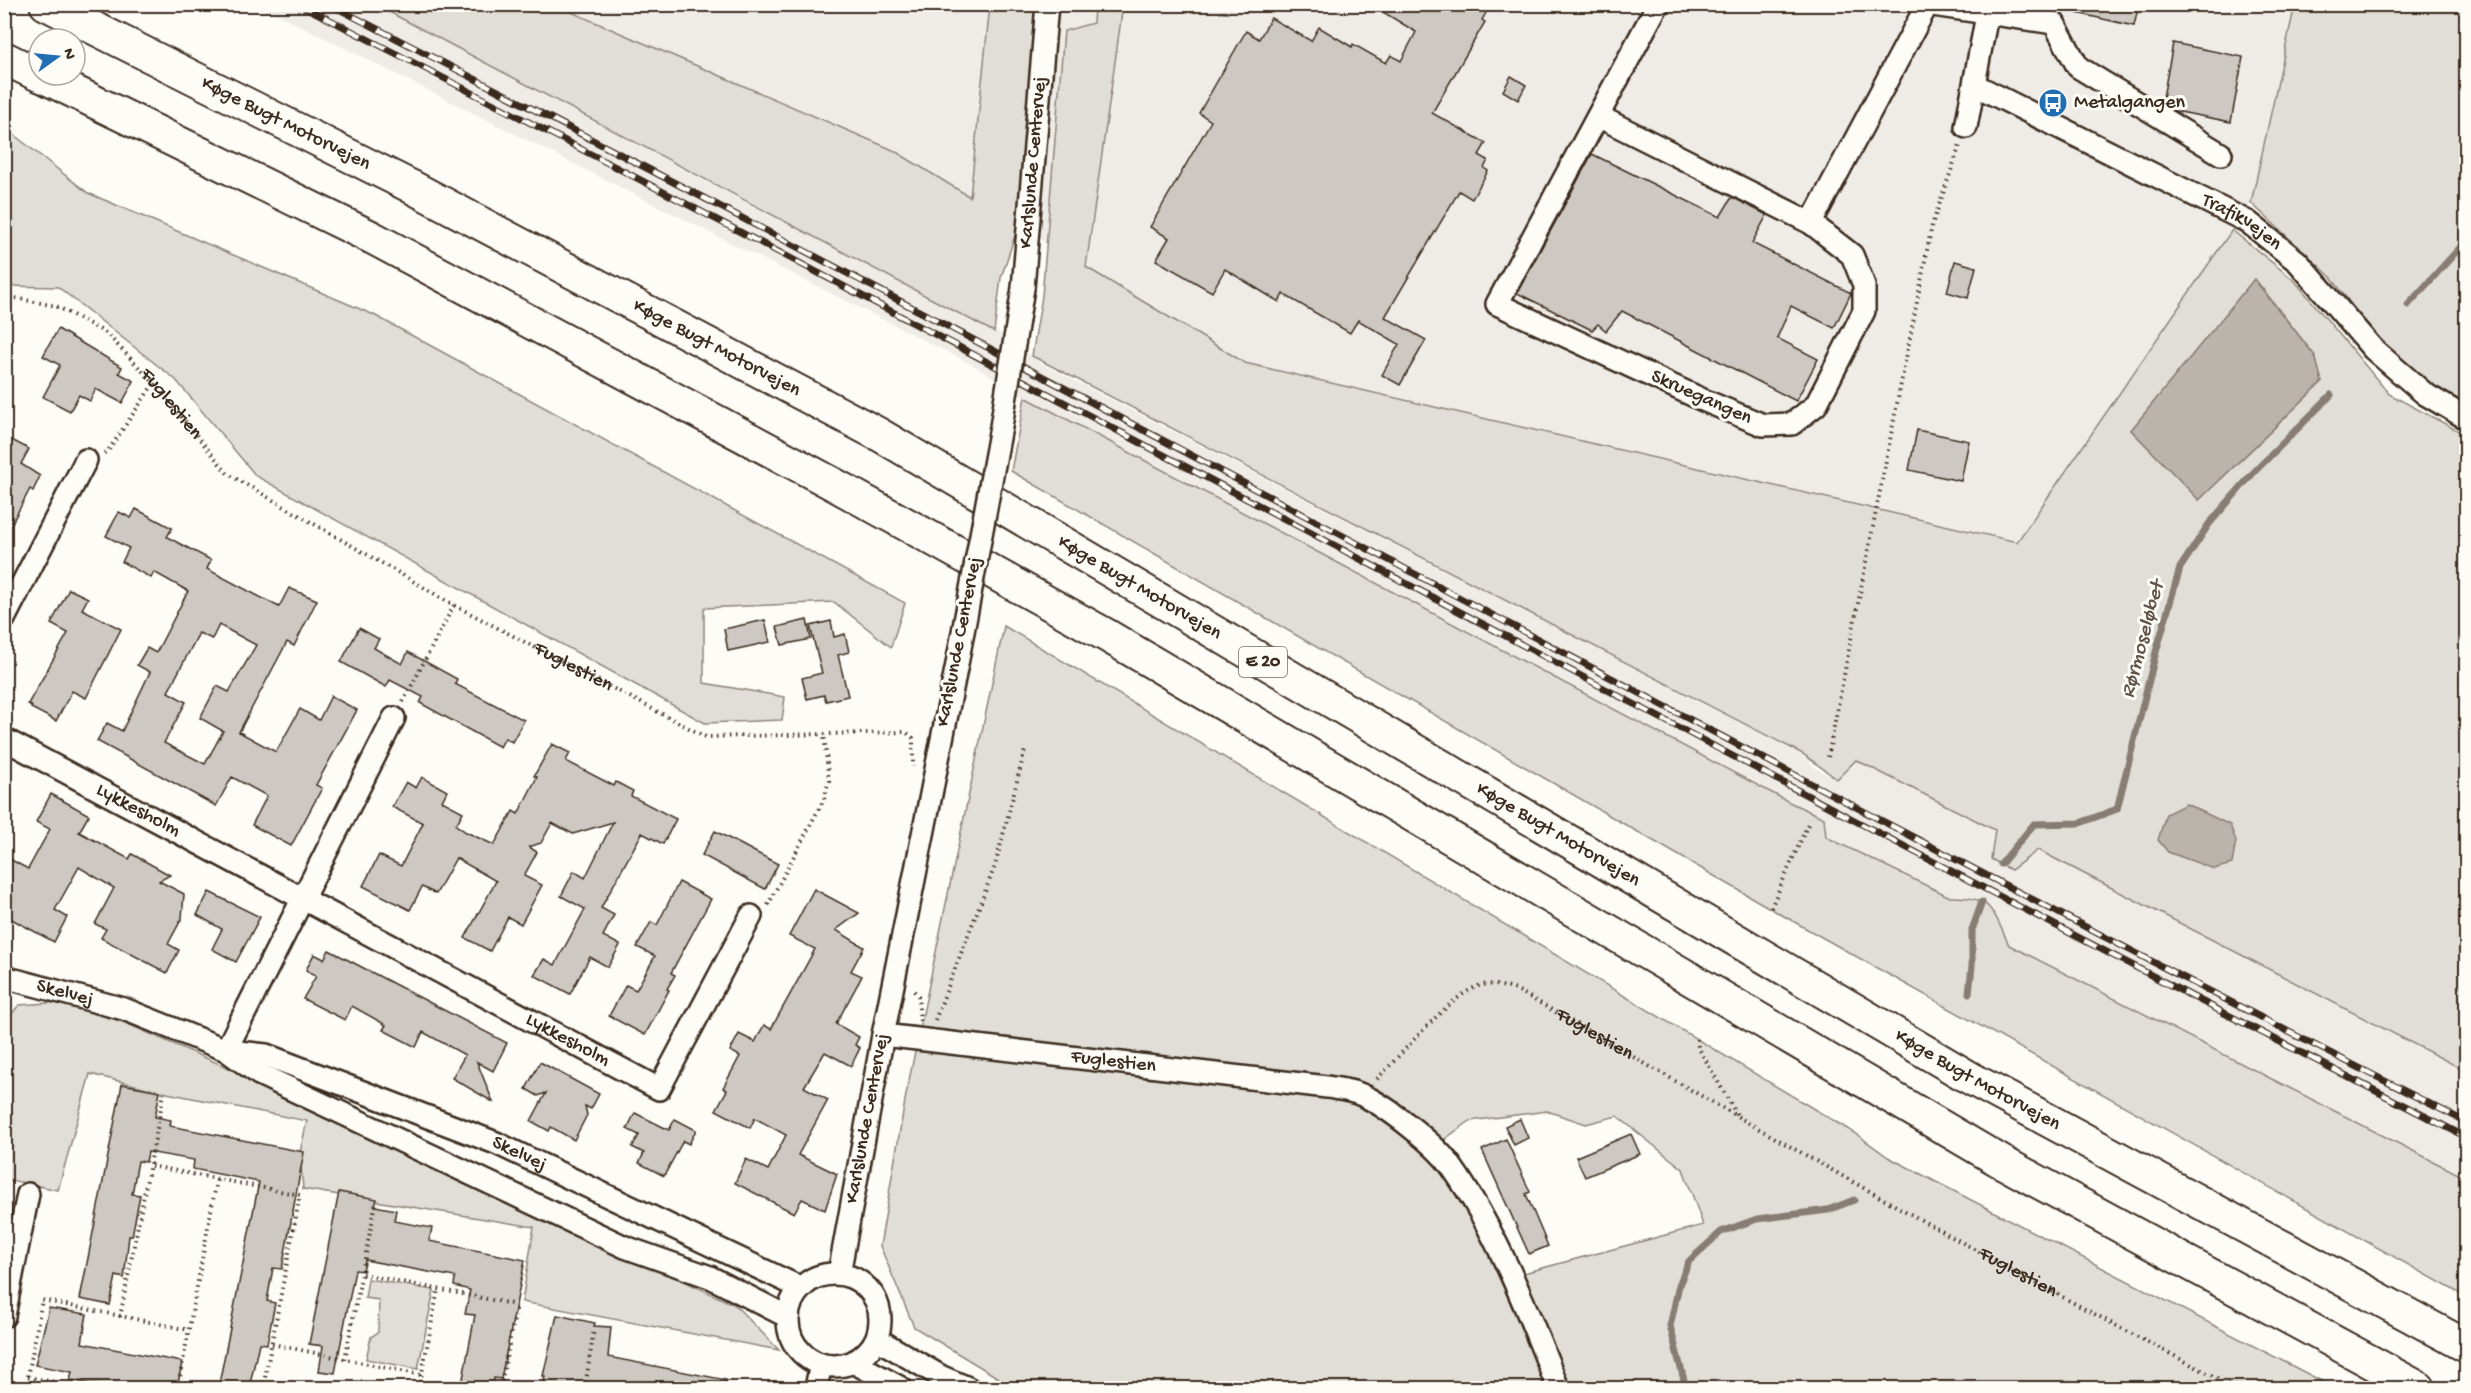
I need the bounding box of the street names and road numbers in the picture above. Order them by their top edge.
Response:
street label: Køge Bugt Motorvejen [197,72,375,176]
street label: Karlslunde Centervej [1015,76,1052,249]
street label: Trafikvejen [2197,189,2286,256]
street label: Køge Bugt Motorvejen [629,295,805,403]
street label: Fuglestien [134,363,207,445]
street label: Skruegangen [1647,365,1756,431]
street label: Køge Bugt Motorvejen [1053,531,1226,646]
street label: Karlslunde Centervej [932,555,988,729]
street label: Fuglestien [529,637,617,698]
road number: E 20 [1239,647,1287,677]
street label: Køge Bugt Motorvejen [1472,778,1645,892]
street label: Lykkesholm [92,779,184,843]
street label: Skelvej [34,975,96,1012]
street label: Fuglestien [1551,1003,1638,1066]
street label: Lykkesholm [521,1008,614,1072]
street label: Køge Bugt Motorvejen [1890,1025,2065,1136]
street label: Karlslunde Centervej [841,1032,895,1205]
street label: Fuglestien [1069,1045,1158,1078]
street label: Skelvej [488,1131,550,1177]
street label: Fuglestien [1974,1242,2061,1304]

